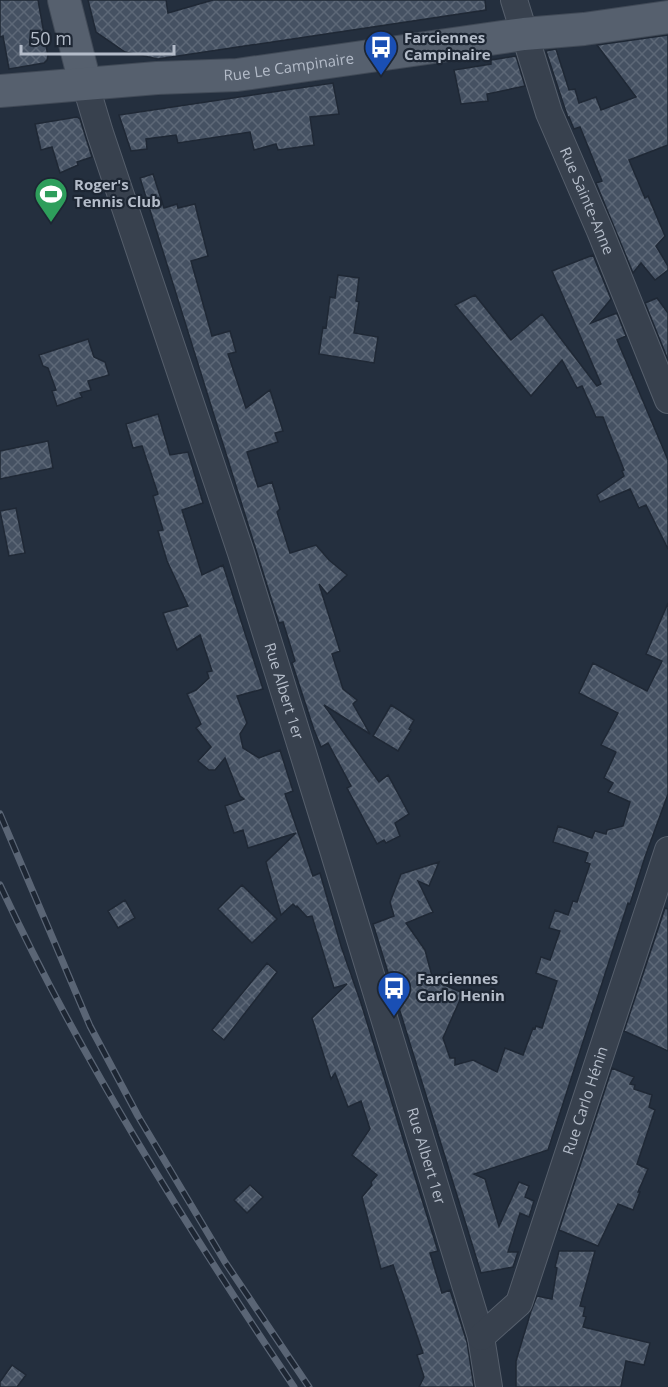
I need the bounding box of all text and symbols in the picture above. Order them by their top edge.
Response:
scale bar [21,18,174,56]
text: 50 m [30,26,72,50]
place label: Farciennes Campinaire [404,27,491,64]
bus stop icon: Farciennes Campinaire [363,29,399,76]
street label: Rue Le Campinaire [223,47,355,84]
street label: Rue Sainte-Anne [556,144,619,257]
place label: Roger's Tennis Club [74,174,161,211]
sports icon: Roger's Tennis Club [33,176,69,223]
street label: Rue Albert 1er [260,640,309,742]
place label: Farciennes Carlo Henin [417,968,505,1005]
bus stop icon: Farciennes Carlo Henin [376,970,412,1017]
street label: Rue Carlo Hénin [557,1043,612,1157]
street label: Rue Albert 1er [403,1105,451,1207]

